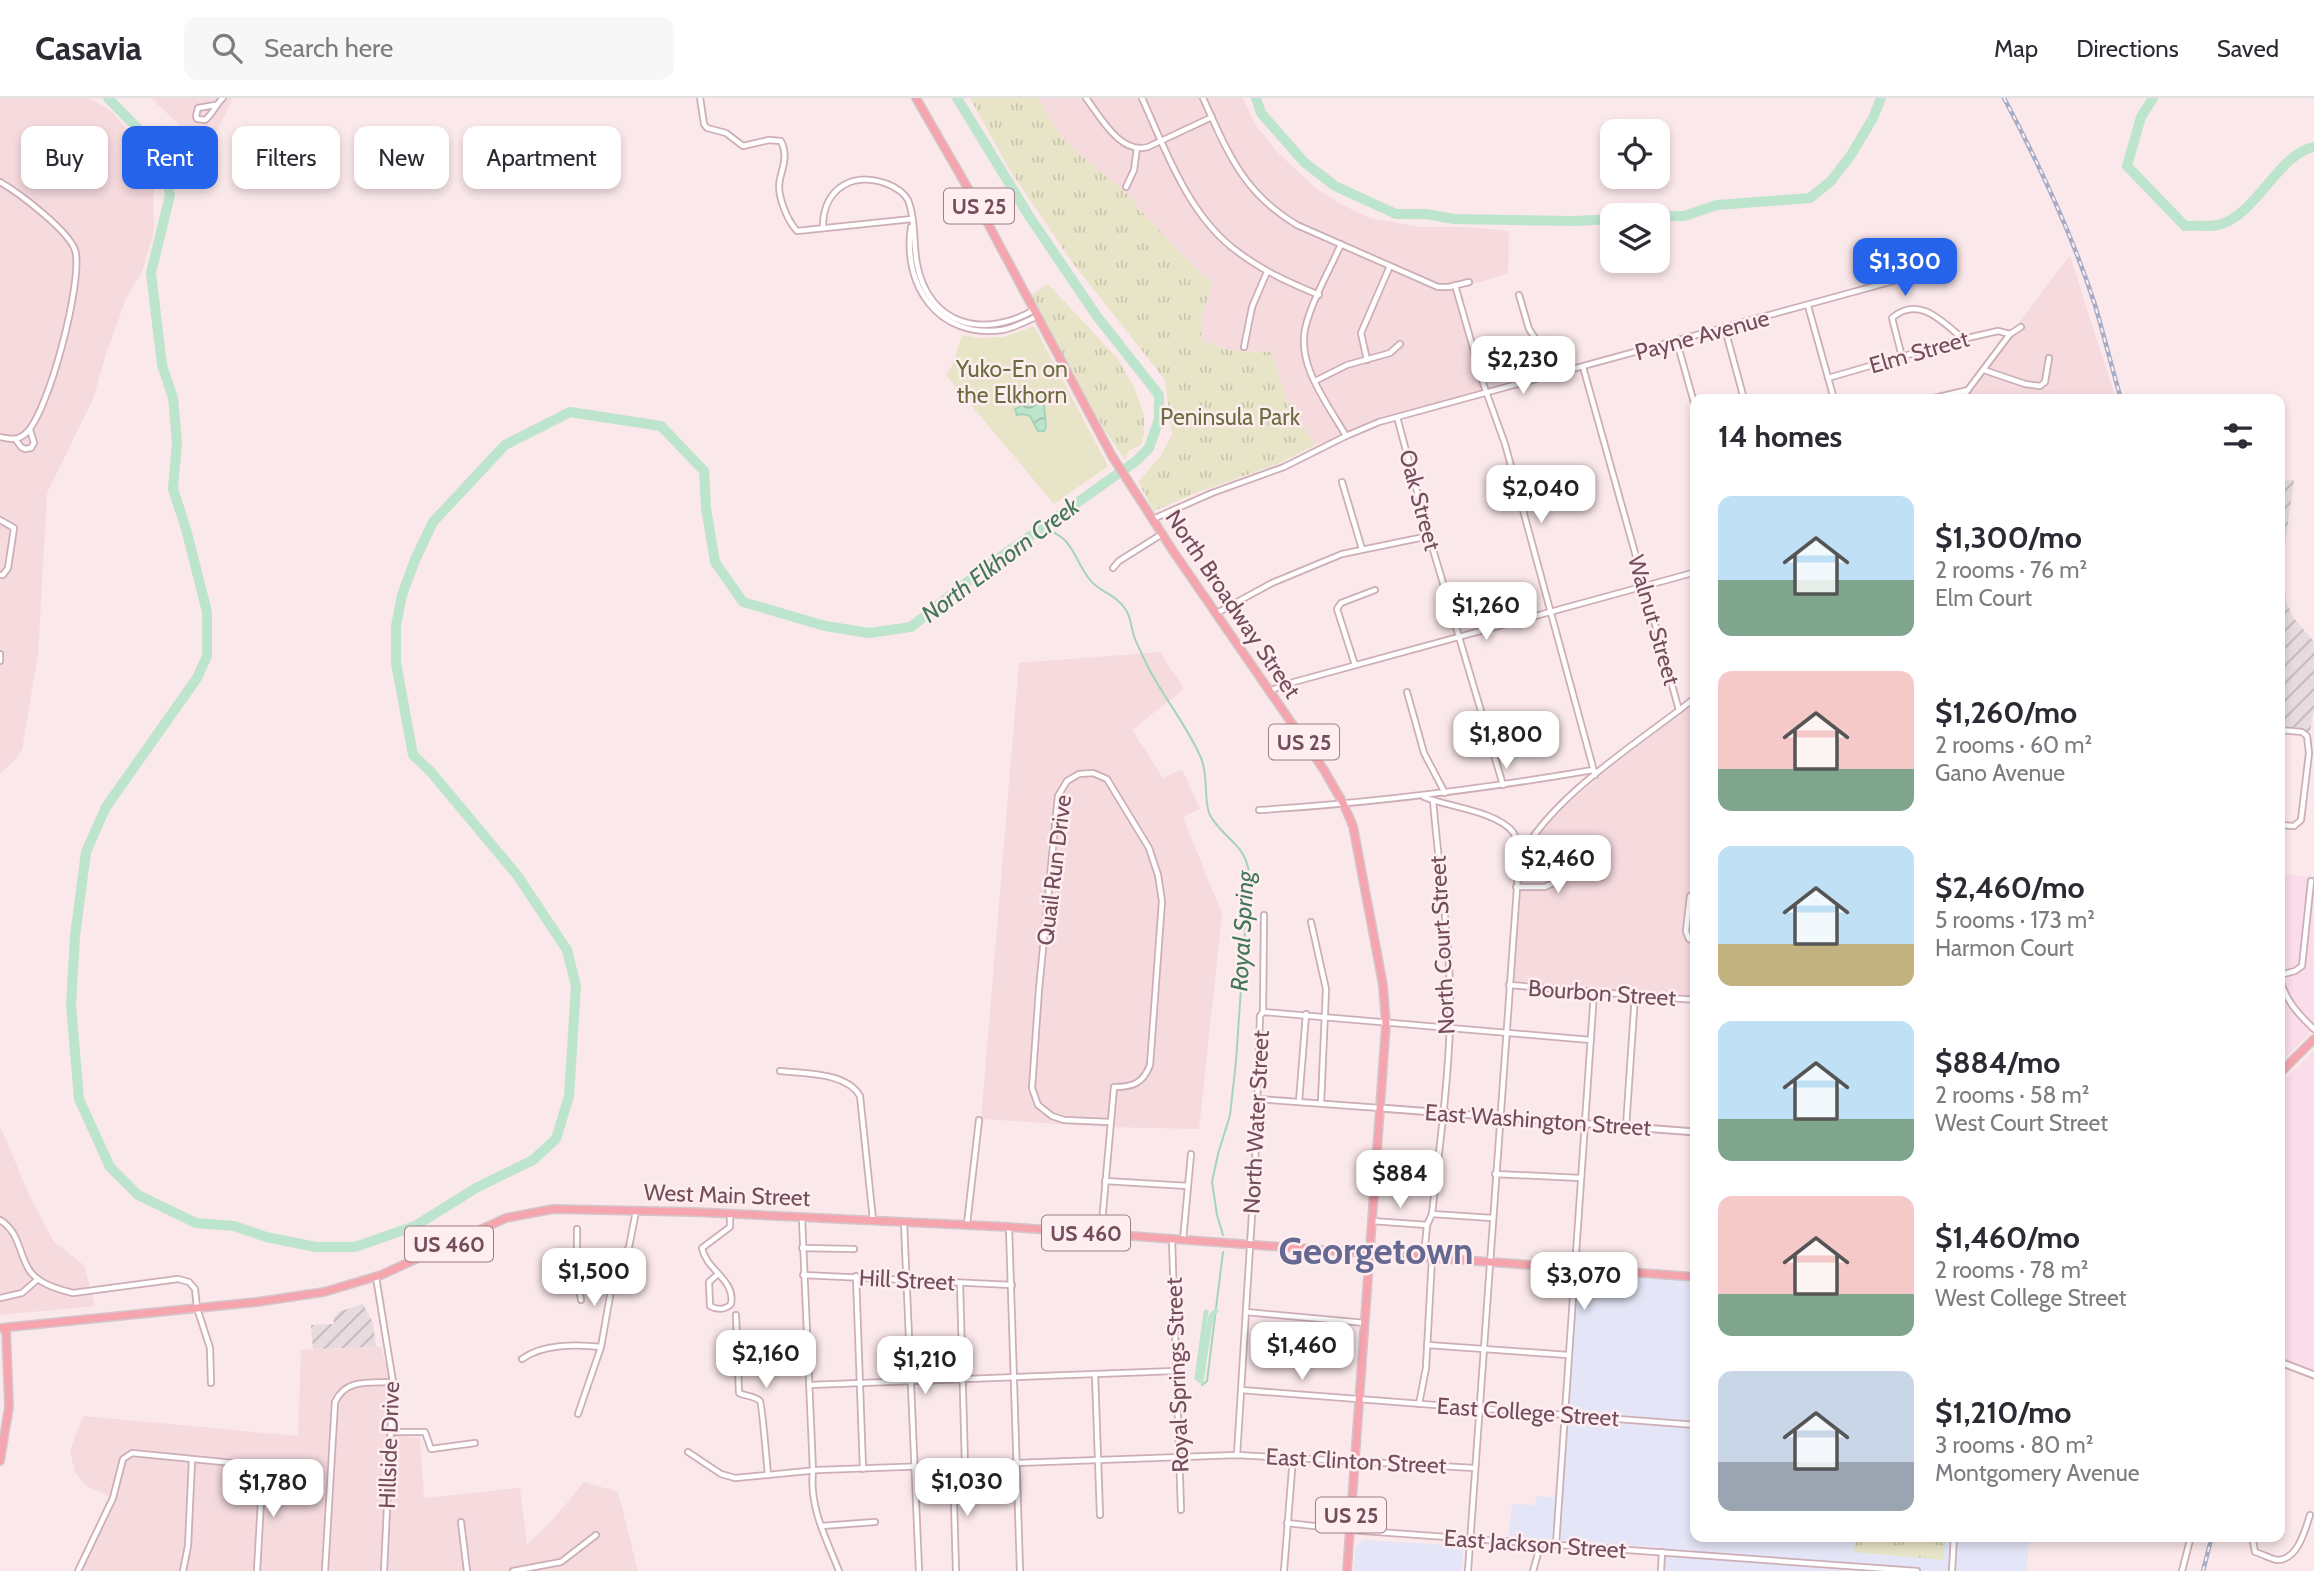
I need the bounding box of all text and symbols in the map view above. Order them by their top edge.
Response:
search box [184,17,674,80]
text: Casavia [35,28,142,68]
icon: search [208,29,246,67]
text: Search here [264,32,393,64]
text: Map [1994,34,2038,63]
text: Directions [2076,34,2179,63]
text: Saved [2217,34,2279,63]
map controls [1600,119,1670,273]
button: locate [1600,119,1670,189]
chip: Buy [21,126,108,189]
chip: Rent [122,126,218,189]
chip: Filters [232,126,340,189]
chip: New [354,126,449,189]
chip: Apartment [463,126,621,189]
road number: US 25 [944,188,1014,224]
button: layers [1600,203,1670,273]
pin: $1,300 [1848,238,1962,298]
text: $1,300 [1869,247,1941,275]
street label: Payne Avenue [1632,304,1772,366]
street label: Elm Street [1866,324,1972,380]
pin: $2,230 [1466,336,1580,396]
text: $2,230 [1487,345,1559,373]
park label: Yuko-En on the Elkhorn [955,355,1068,409]
park label: Peninsula Park [1160,403,1301,431]
icon: filters [2219,417,2257,455]
text: 14 homes [1718,418,1842,455]
street label: Oak Street [1393,447,1447,554]
pin: $2,040 [1484,466,1598,525]
text: $2,040 [1502,474,1580,502]
water label: North Elkhorn Creek [916,491,1085,629]
street label: North Broadway Street [1160,504,1307,704]
text: $1,300/mo [1935,519,2082,556]
icon: home [1774,524,1858,608]
street label: Walnut Street [1622,552,1686,689]
text: 2 rooms · 76 m² [1935,556,2087,584]
pin: $1,260 [1429,582,1543,642]
text: Elm Court [1935,584,2032,612]
text: $1,260 [1452,591,1520,619]
text: $1,260/mo [1935,694,2077,731]
icon: home [1774,699,1858,783]
pin: $1,800 [1449,712,1563,771]
text: $1,800 [1469,720,1543,748]
road number: US 25 [1269,724,1339,760]
text: 2 rooms · 60 m² [1935,731,2092,759]
text: Gano Avenue [1935,759,2065,787]
street label: Quail Run Drive [1031,793,1077,947]
pin: $2,460 [1501,836,1615,895]
text: $2,460 [1521,844,1595,872]
street label: North Court Street [1423,855,1461,1035]
water label: Royal Spring [1224,869,1260,992]
text: $2,460/mo [1935,869,2085,906]
icon: home [1774,874,1858,958]
text: 5 rooms · 173 m² [1935,906,2095,934]
text: Harmon Court [1935,934,2074,962]
street label: Bourbon Street [1527,974,1677,1012]
street label: North Water Street [1237,1029,1275,1215]
text: $884/mo [1935,1044,2060,1081]
icon: home [1774,1049,1858,1133]
text: 2 rooms · 58 m² [1935,1081,2089,1109]
street label: East Washington Street [1424,1098,1652,1142]
text: West Court Street [1935,1109,2108,1137]
pin: $884 [1359,1150,1441,1210]
text: $884 [1372,1159,1428,1187]
street label: West Main Street [643,1178,811,1212]
road number: US 460 [1042,1216,1130,1250]
text: $1,460/mo [1935,1219,2080,1256]
icon: home [1774,1224,1858,1308]
road number: US 460 [405,1226,493,1262]
district label: Georgetown [1279,1228,1473,1273]
pin: $1,500 [537,1248,651,1308]
pin: $3,070 [1527,1252,1641,1312]
text: 2 rooms · 78 m² [1935,1256,2089,1284]
text: $1,500 [558,1257,630,1285]
text: $3,070 [1547,1261,1621,1289]
street label: Hill Street [858,1264,956,1297]
street label: Royal Springs Street [1160,1277,1194,1473]
text: West College Street [1935,1284,2127,1312]
pin: $1,460 [1245,1322,1359,1382]
pin: $2,160 [709,1330,823,1390]
text: $1,460 [1267,1331,1337,1359]
pin: $1,210 [868,1336,982,1396]
text: $2,160 [732,1339,800,1367]
text: $1,210 [893,1345,957,1373]
street label: Hillside Drive [373,1381,405,1509]
street label: East College Street [1436,1392,1620,1432]
text: $1,210/mo [1935,1394,2071,1431]
icon: home [1774,1399,1858,1483]
text: 3 rooms · 80 m² [1935,1431,2093,1459]
street label: East Clinton Street [1265,1442,1447,1480]
pin: $1,030 [910,1458,1024,1518]
text: Montgomery Avenue [1935,1459,2140,1487]
pin: $1,780 [216,1460,330,1519]
text: $1,030 [931,1467,1003,1495]
text: $1,780 [238,1468,308,1496]
road number: US 25 [1316,1498,1386,1532]
street label: East Jackson Street [1443,1524,1627,1564]

